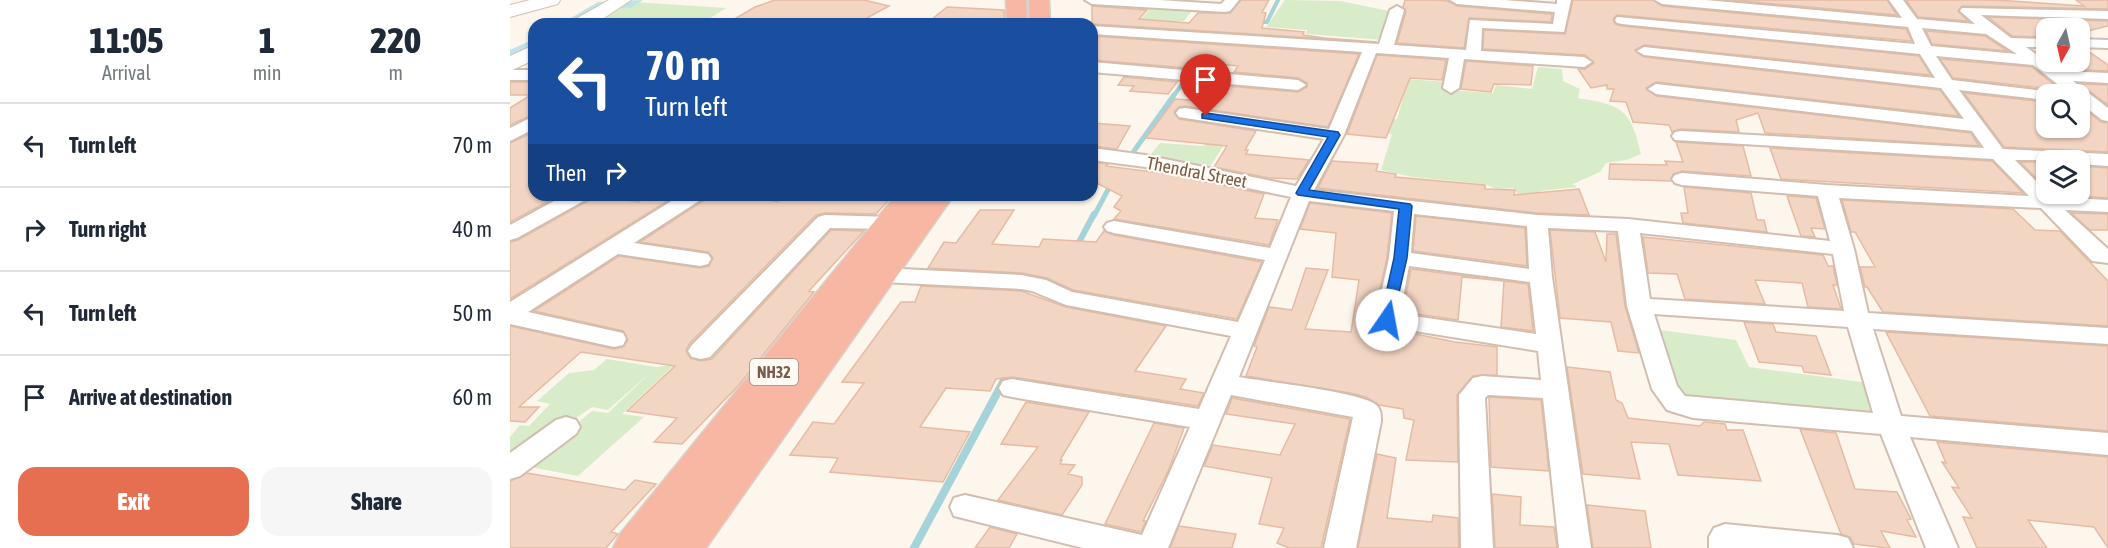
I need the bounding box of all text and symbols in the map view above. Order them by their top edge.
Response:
north arrow [2036,18,2090,72]
map controls [2036,18,2090,204]
text: 11:05 [89,19,164,61]
text: 1 [259,19,275,61]
text: 220 [370,19,421,61]
text: 70 m [645,41,720,89]
icon: left [546,42,624,120]
pin [1180,54,1231,116]
text: Arrival [102,61,151,84]
text: min [253,61,281,84]
text: m [388,61,403,84]
icon: arrive [1189,63,1222,96]
button: search [2036,84,2090,138]
text: Turn left [645,91,728,122]
icon: left [18,129,51,162]
text: Turn left [69,132,136,158]
text: 70 m [452,132,492,158]
button: layers [2036,150,2090,204]
street label: Thendral Street [1145,152,1249,192]
icon: right [599,156,632,189]
text: Then [546,160,587,186]
icon: right [18,213,51,246]
text: Turn right [69,216,146,242]
text: 40 m [452,216,492,242]
position arrow [1355,288,1419,352]
icon: left [18,297,51,330]
text: Turn left [69,300,136,326]
text: 50 m [452,300,492,326]
road number: NH32 [750,359,798,385]
icon: arrive [18,381,51,414]
text: Arrive at destination [69,384,232,410]
text: 60 m [452,384,492,410]
button: Exit [18,467,249,536]
button: Share [261,467,492,536]

